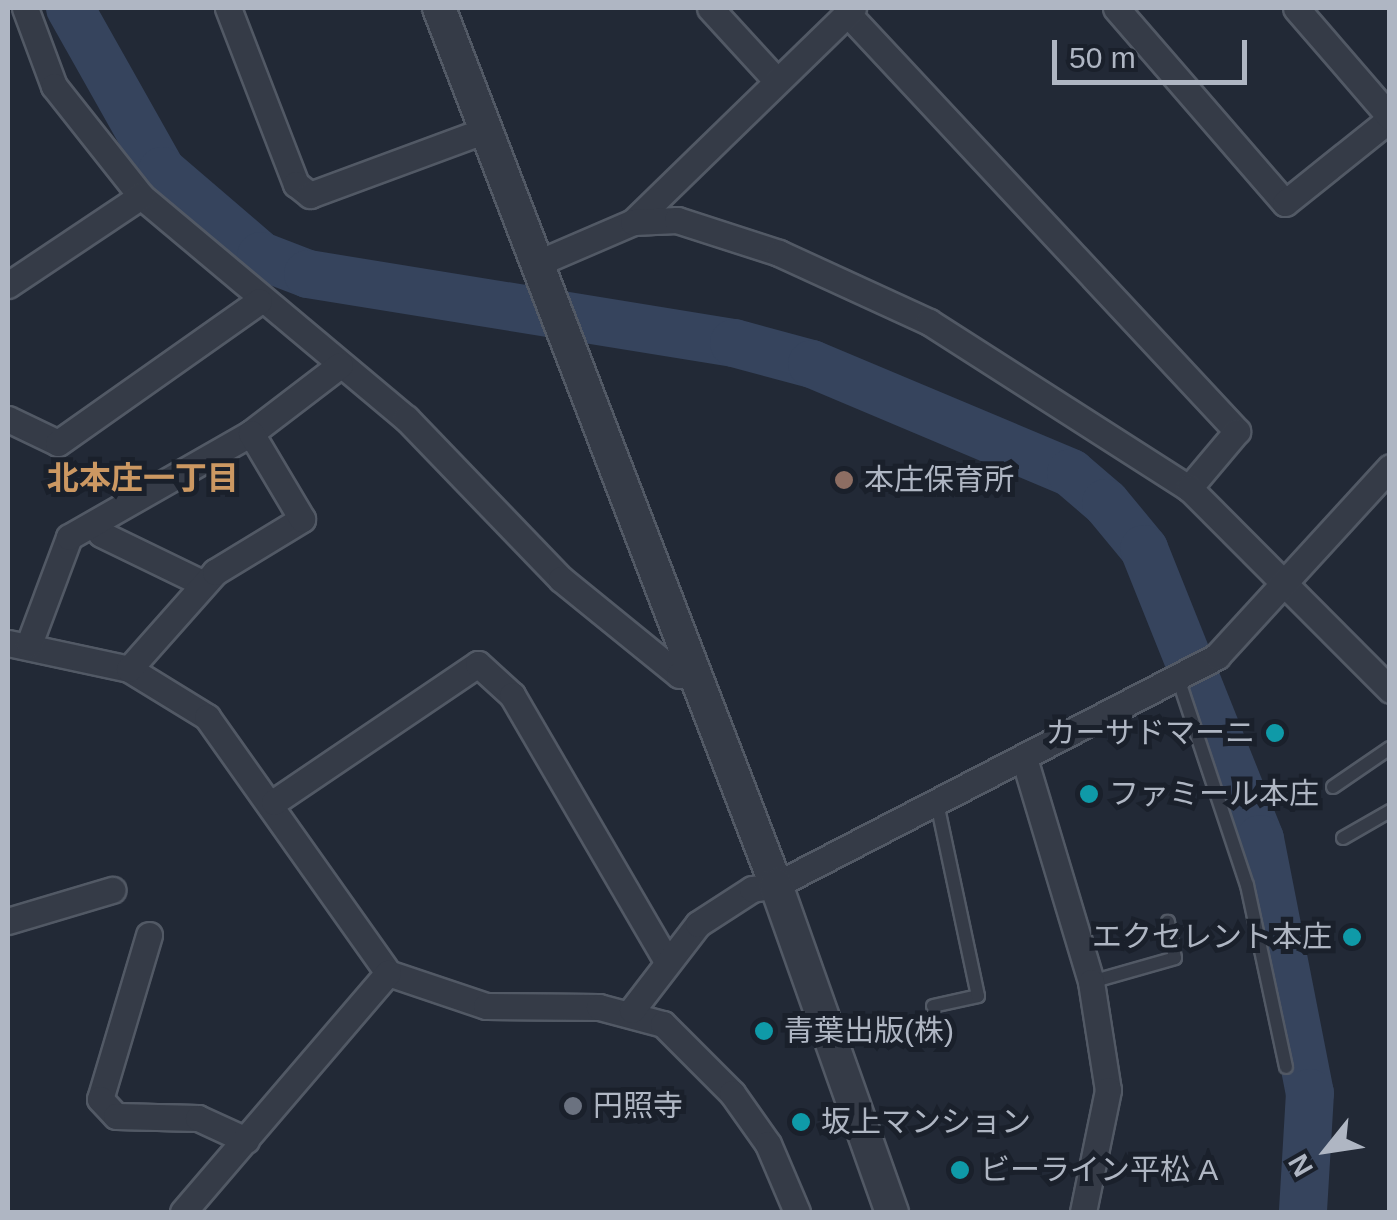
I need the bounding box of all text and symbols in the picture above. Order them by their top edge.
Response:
scale bar [1057,20,1252,82]
text: 50 m [1069,41,1136,74]
district label: 北本庄一丁目 [47,459,239,497]
place label: 本庄保育所 [864,462,1014,498]
marker: 本庄保育所 [833,469,855,491]
place label: カーサドマーニ [1045,715,1255,751]
marker: カーサドマーニ [1264,722,1286,744]
place label: ファミール本庄 [1109,776,1319,812]
marker: ファミール本庄 [1078,783,1100,805]
place label: エクセレント本庄 [1092,919,1332,955]
marker: エクセレント本庄 [1341,926,1363,948]
place label: 青葉出版(株) [784,1013,954,1049]
marker: 青葉出版(株) [753,1020,775,1042]
place label: 円照寺 [593,1088,683,1124]
marker: 円照寺 [562,1095,584,1117]
north arrow [1277,1100,1377,1200]
place label: 坂上マンション [821,1104,1031,1140]
marker: 坂上マンション [790,1111,812,1133]
text: N [1282,1149,1319,1182]
place label: ビーライン平松 A [980,1152,1218,1188]
marker: ビーライン平松 A [949,1159,971,1181]

